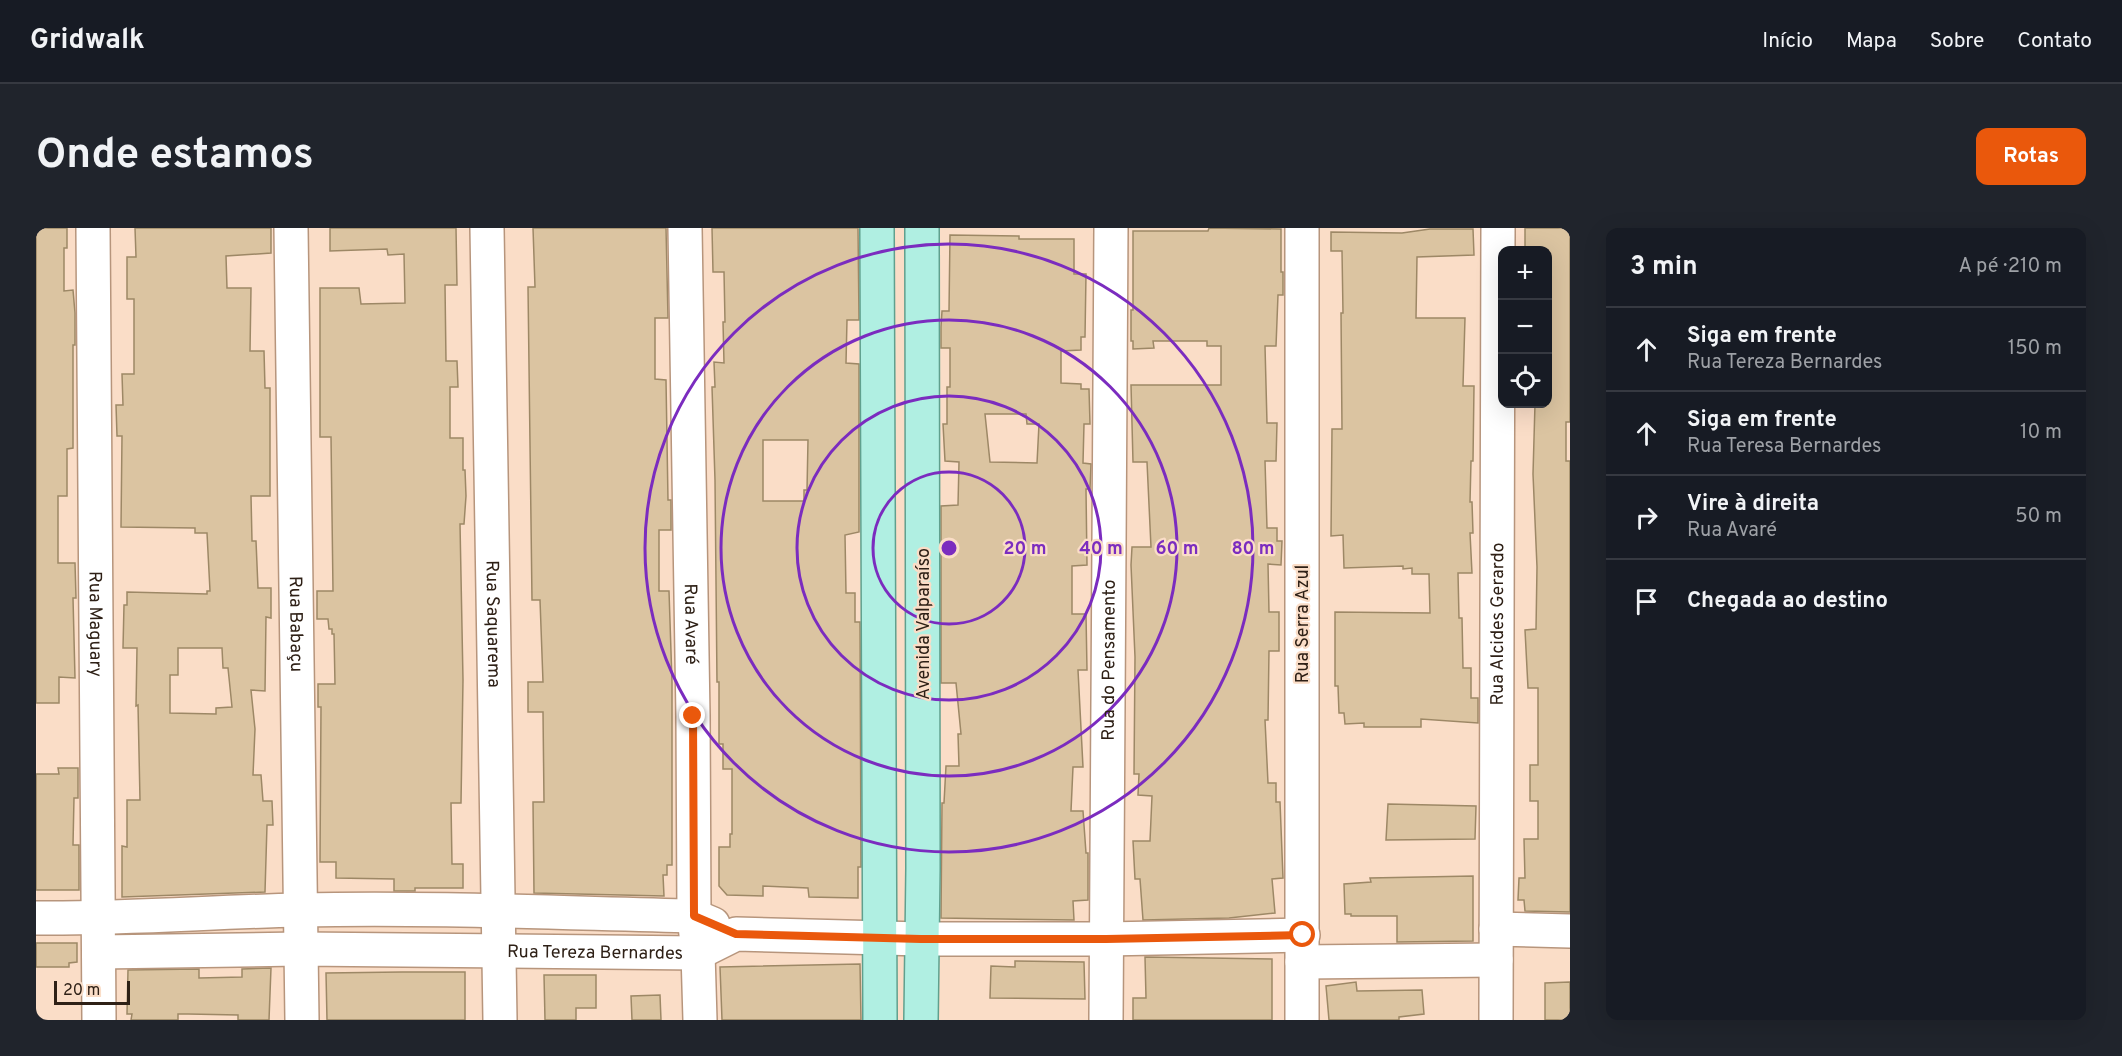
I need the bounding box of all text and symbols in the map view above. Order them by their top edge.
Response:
text: Gridwalk [30,23,145,59]
text: Início [1762,28,1813,55]
text: Mapa [1846,28,1897,55]
text: Sobre [1930,28,1984,55]
text: Contato [2017,28,2092,55]
button: Rotas [1976,128,2086,185]
text: Onde estamos [36,130,314,183]
map controls [1498,246,1552,408]
button: + [1498,246,1552,300]
text: 3 min [1630,251,1698,284]
text: A pé · 210 m [1959,254,2062,280]
button: − [1498,300,1552,354]
text: Siga em frente [1687,323,1837,350]
icon: ahead [1630,333,1663,366]
text: 150 m [2008,336,2062,362]
text: Rua Tereza Bernardes [1687,350,1882,376]
button: locate [1498,354,1552,408]
text: Siga em frente [1687,407,1837,434]
icon: ahead [1630,417,1663,450]
text: 10 m [2020,420,2062,446]
text: Rua Teresa Bernardes [1687,434,1881,460]
text: Vire à direita [1687,491,1819,518]
icon: right [1630,501,1663,534]
text: 50 m [2015,504,2062,530]
text: Rua Avaré [1687,518,1777,544]
centre of rings [939,538,959,558]
text: 20 m [1003,538,1047,561]
text: 40 m [1079,538,1123,561]
text: 60 m [1155,538,1199,561]
text: 80 m [1231,538,1275,561]
street label: Rua Alcides Gerardo [1487,542,1510,706]
street label: Avenida Valparaíso [913,548,936,700]
street label: Rua Saquarema [479,560,505,688]
street label: Rua Serra Azul [1292,565,1315,683]
street label: Rua Maguary [83,571,106,677]
street label: Rua Babaçu [283,576,307,672]
street label: Rua do Pensamento [1098,579,1122,741]
street label: Rua Avaré [678,583,702,665]
icon: arrive [1630,585,1663,618]
text: Chegada ao destino [1687,588,1888,615]
route end [679,702,705,728]
route start [1289,921,1315,947]
street label: Rua Tereza Bernardes [507,941,683,966]
scale bar [54,978,130,1006]
text: 20 m [63,981,100,1001]

